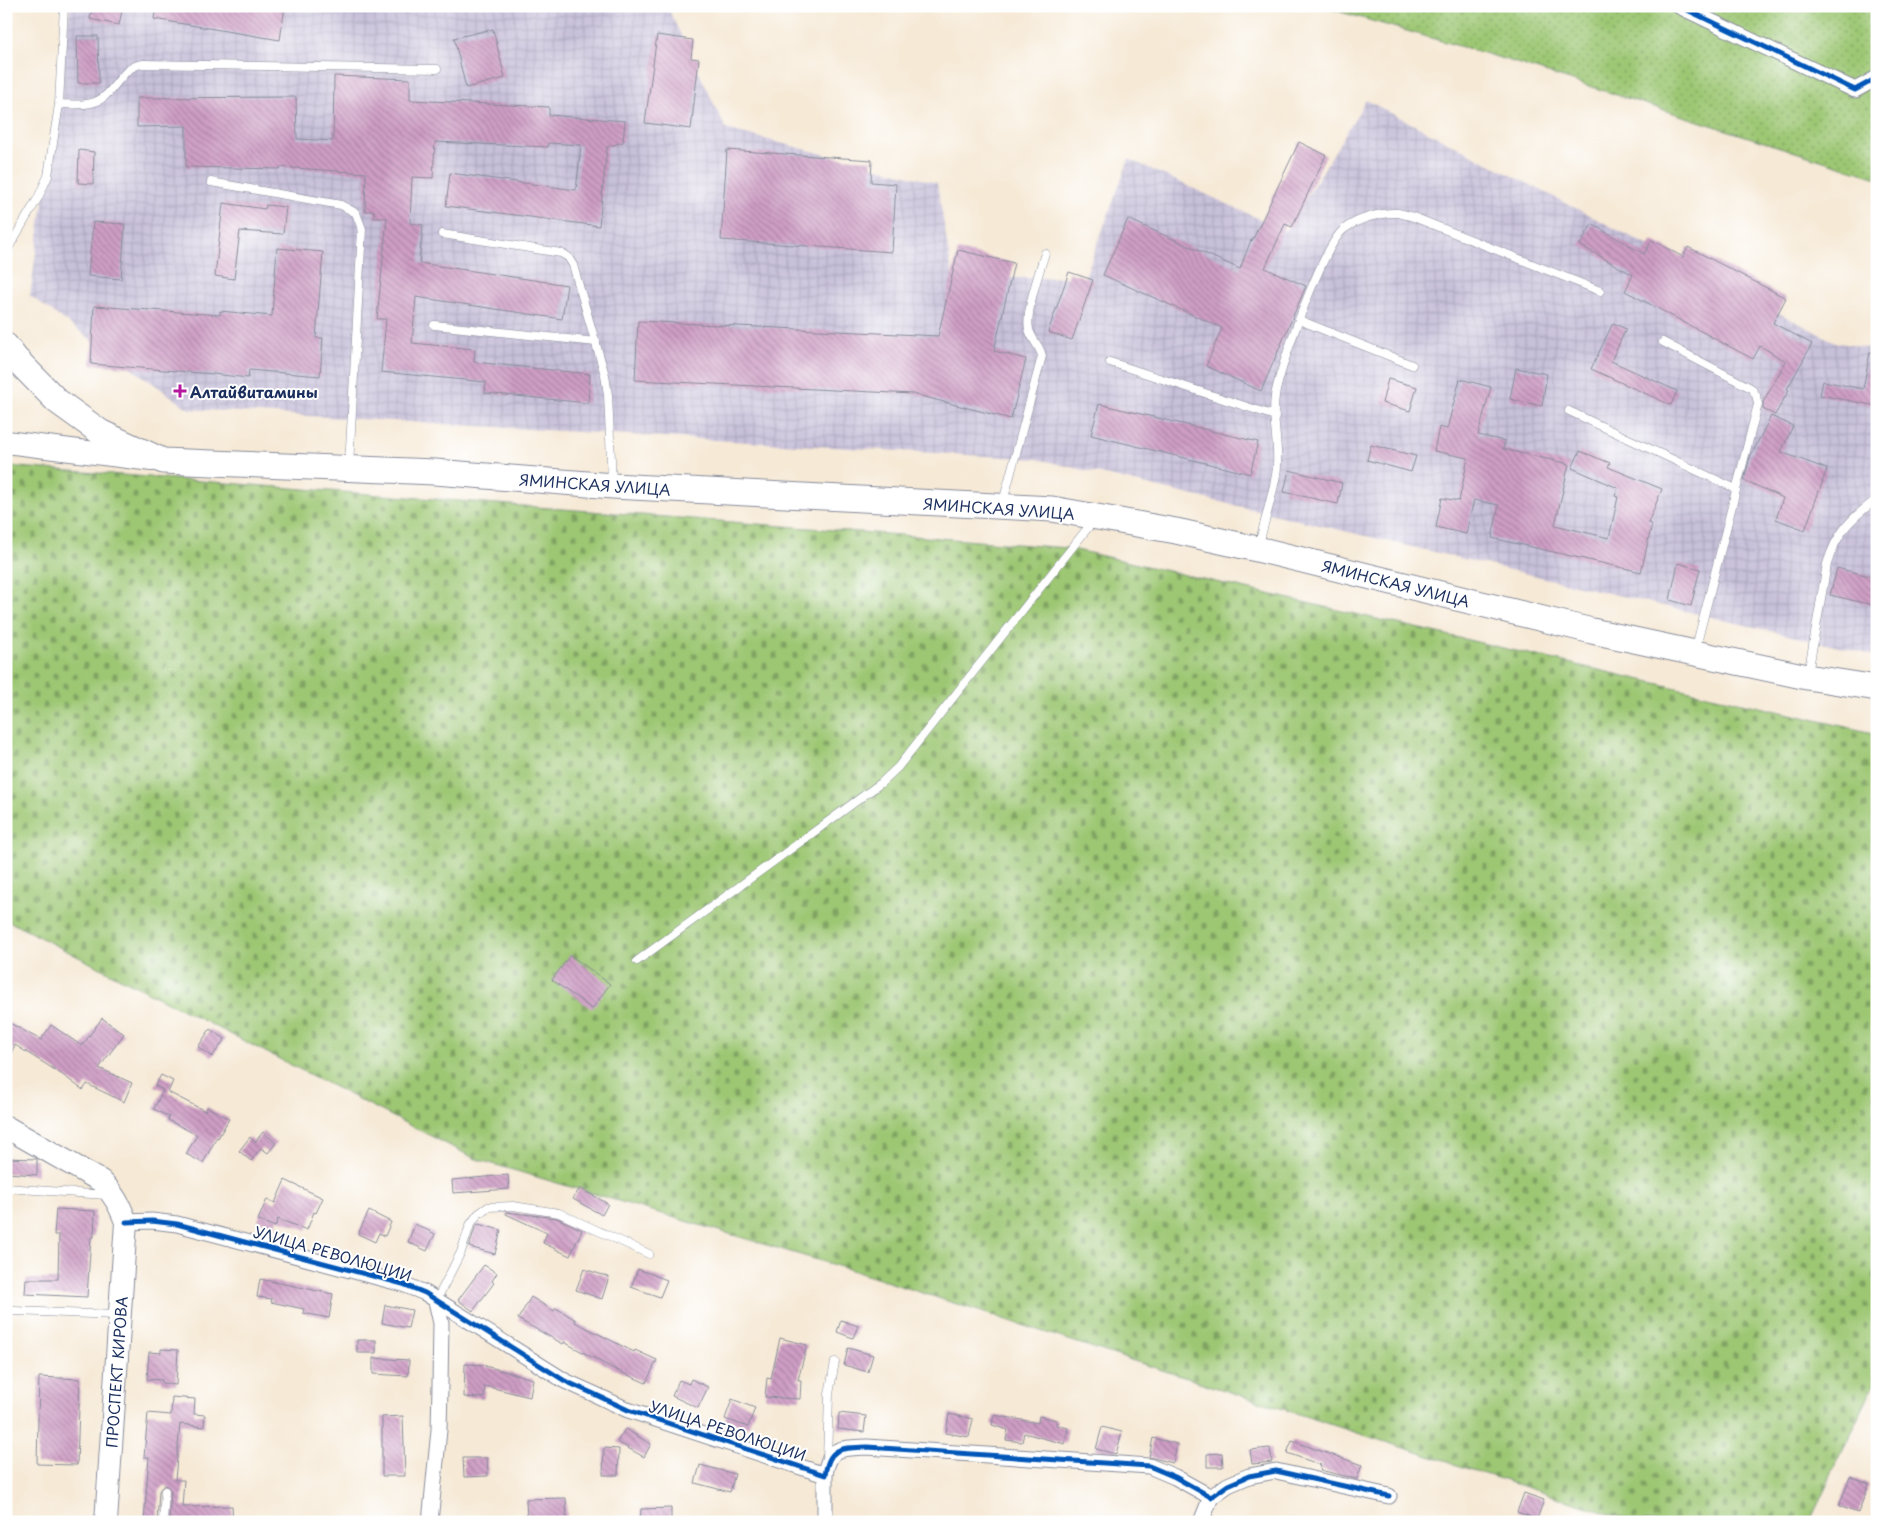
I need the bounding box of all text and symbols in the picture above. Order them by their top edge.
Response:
place label: Алтайвитамины [190,380,318,403]
marker: Алтайвитамины [174,385,186,397]
street label: ЯМИНСКАЯ УЛИЦА [519,467,671,501]
street label: ЯМИНСКАЯ УЛИЦА [923,491,1075,525]
street label: ЯМИНСКАЯ УЛИЦА [1320,554,1472,612]
street label: УЛИЦА РЕВОЛЮЦИИ [251,1219,415,1287]
street label: ПРОСПЕКТ КИРОВА [99,1295,133,1449]
street label: УЛИЦА РЕВОЛЮЦИИ [647,1394,809,1466]

